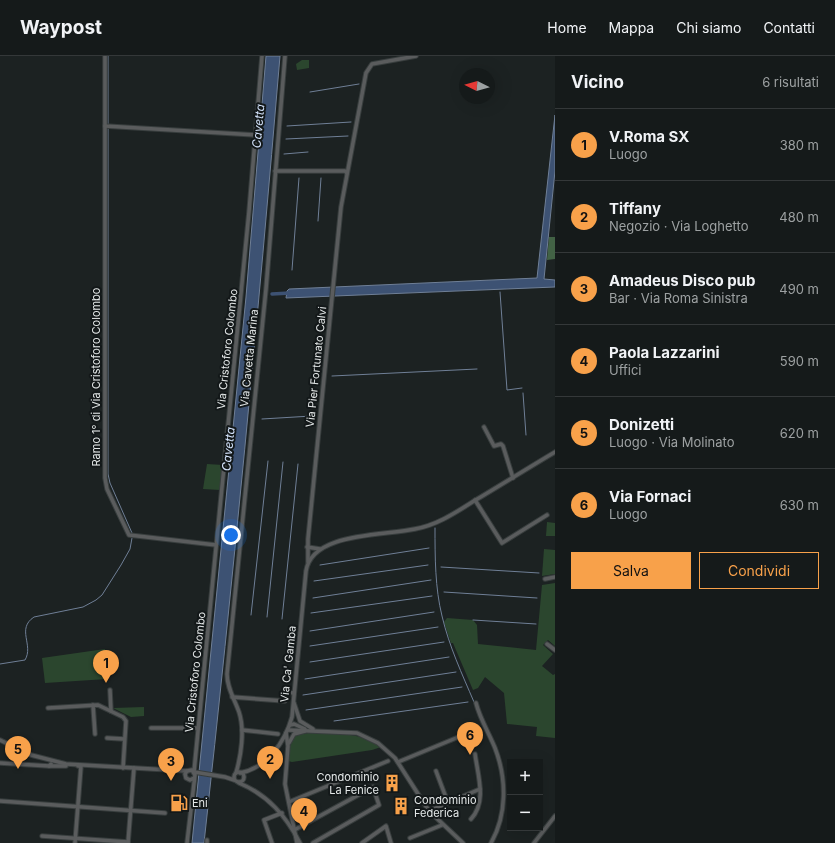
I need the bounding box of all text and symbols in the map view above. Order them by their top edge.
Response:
text: Waypost [20,16,102,39]
text: Home [547,19,587,36]
text: Mappa [609,19,654,36]
text: Chi siamo [676,19,741,36]
text: Contatti [763,19,815,36]
north arrow [459,68,495,104]
text: Vicino [571,72,624,92]
text: 6 risultati [762,74,819,90]
water label: Cavetta [249,103,267,149]
text: V.Roma SX [609,127,689,146]
text: 1 [581,137,587,153]
text: 380 m [780,137,819,153]
text: Luogo [609,146,648,162]
text: Tiffany [609,199,661,218]
text: 2 [580,209,588,225]
text: 480 m [779,209,819,225]
text: Negozio · Via Loghetto [609,218,748,234]
text: Amadeus Disco pub [609,271,755,290]
text: 3 [580,281,588,297]
text: 490 m [779,281,819,297]
street label: Ramo 1° di Via Cristoforo Colombo [89,287,103,466]
street label: Via Cristoforo Colombo [214,288,240,410]
text: Bar · Via Roma Sinistra [609,290,748,306]
street label: Via Pier Fortunato Calvi [303,306,329,428]
street label: Via Cavetta Marina [237,309,261,407]
text: Paola Lazzarini [609,343,720,362]
text: 4 [580,353,588,369]
text: 590 m [780,353,819,369]
text: Uffici [609,362,642,378]
text: Donizetti [609,415,674,434]
text: 5 [580,425,588,441]
text: 620 m [780,425,819,441]
water label: Cavetta [218,426,238,472]
text: Luogo · Via Molinato [609,434,734,450]
text: Via Fornaci [609,487,691,506]
text: 6 [580,497,588,513]
text: 630 m [780,497,819,513]
text: Luogo [609,506,648,522]
your location [221,525,241,545]
button: Salva [571,552,691,589]
button: Condividi [699,552,819,589]
street label: Via Cristoforo Colombo [182,611,208,733]
street label: Via Ca' Gamba [277,625,299,703]
pin: 1 [93,650,119,683]
pin: 6 [457,722,483,755]
pin: 5 [5,736,31,769]
pin: 2 [257,746,283,779]
pin: 3 [158,748,184,781]
map controls [507,759,543,831]
button: + [507,759,543,795]
place label: Condominio La Fenice [316,770,379,797]
building icon: Condominio La Fenice [382,773,402,793]
fuel station icon: Eni [169,793,189,813]
place label: Condominio Federica [414,793,477,820]
button: − [507,795,543,831]
place label: Eni [192,796,208,810]
building icon: Condominio Federica [391,796,411,816]
pin: 4 [291,798,317,831]

